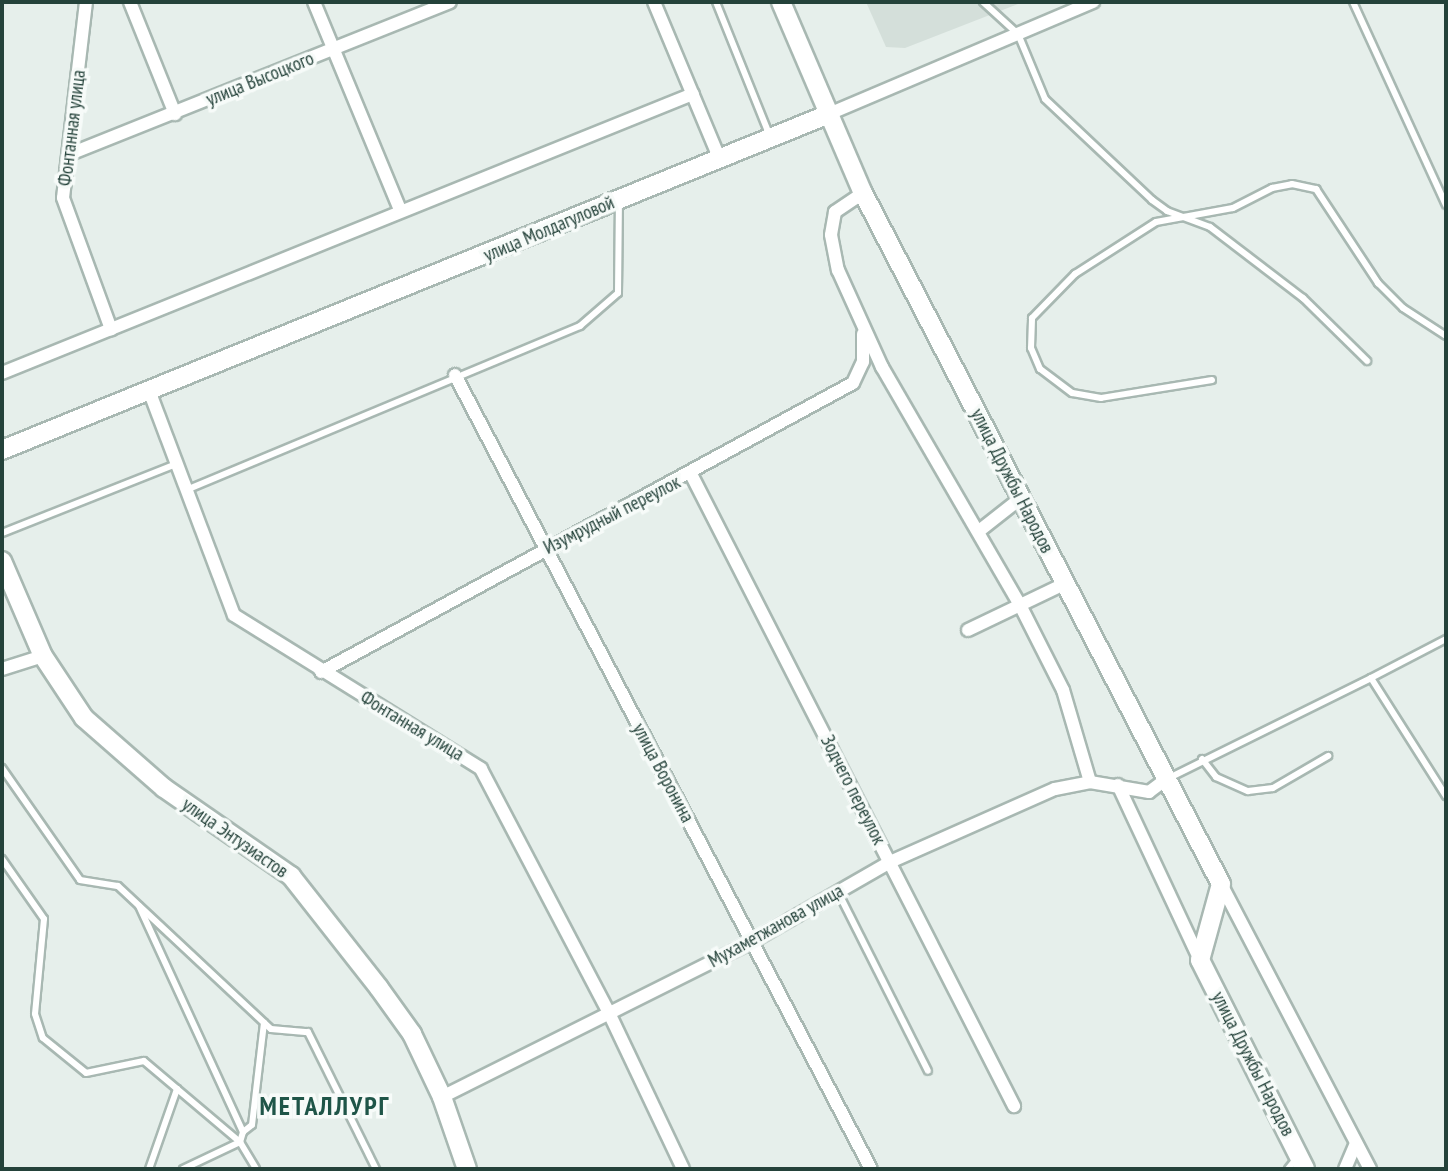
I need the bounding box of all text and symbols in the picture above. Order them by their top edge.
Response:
street label: улица Высоцкого [203,47,317,111]
street label: Фонтанная улица [54,69,90,187]
street label: улица Молдагуловой [480,191,618,267]
street label: улица Дружбы Народов [966,405,1058,557]
street label: Изумрудный переулок [540,471,684,559]
street label: Фонтанная улица [356,686,468,766]
street label: улица Воронина [627,720,699,826]
street label: Зодчего переулок [816,731,890,849]
street label: улица Энтузиастов [178,793,292,883]
street label: Мухаметжанова улица [704,879,848,973]
street label: улица Дружбы Народов [1207,988,1299,1140]
district label: МЕТАЛЛУРГ [261,1090,389,1122]

